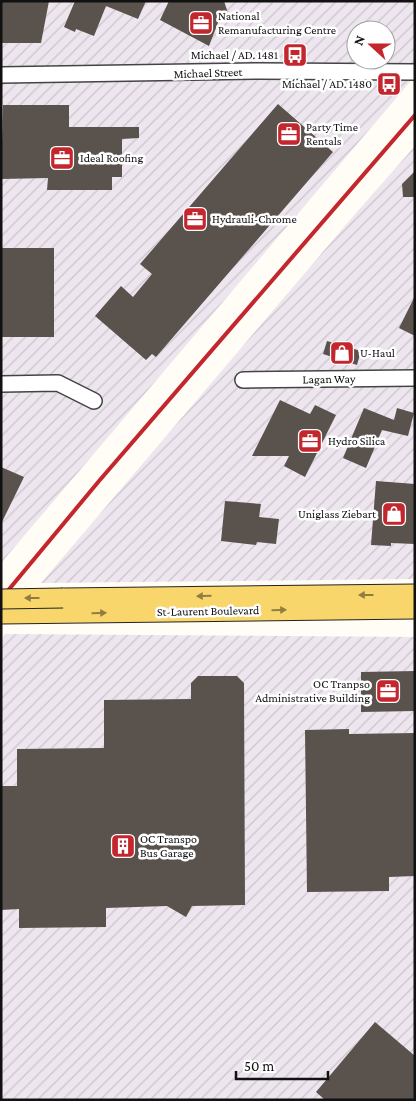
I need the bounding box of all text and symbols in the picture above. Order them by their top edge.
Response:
place label: National Remanufacturing Centre [218,9,336,37]
office icon: National Remanufacturing Centre [188,10,214,36]
north arrow [346,20,396,70]
text: N [350,33,368,48]
bus stop icon: Michael / AD. 1481 [282,42,308,68]
place label: Michael / AD. 1481 [191,48,278,62]
street label: Michael Street [173,65,244,81]
bus stop icon: Michael / AD. 1480 [376,71,402,97]
place label: Michael / AD. 1480 [282,77,372,91]
place label: Party Time Rentals [306,120,358,148]
office icon: Party Time Rentals [276,121,302,147]
office icon: Ideal Roofing [49,145,75,171]
place label: Ideal Roofing [80,151,143,165]
office icon: Hydrauli-Chrome [182,206,208,232]
place label: Hydrauli-Chrome [212,212,297,226]
shop icon: U-Haul [329,340,355,366]
place label: U-Haul [360,346,395,360]
street label: Lagan Way [302,372,356,386]
office icon: Hydro Silica [297,428,323,454]
place label: Hydro Silica [328,434,386,448]
shop icon: Uniglass Ziebart [381,501,407,527]
place label: Uniglass Ziebart [298,507,377,521]
one-way arrow [358,591,374,599]
one-way arrow [195,592,211,600]
one-way arrow [24,594,40,602]
street label: St-Laurent Boulevard [157,603,260,619]
one-way arrow [271,606,287,614]
one-way arrow [91,608,107,616]
place label: OC Tranpso Administrative Building [255,677,370,705]
office icon: OC Tranpso Administrative Building [375,678,401,704]
place label: OC Transpo Bus Garage [140,832,197,860]
building icon: OC Transpo Bus Garage [110,833,136,859]
scale bar [236,1048,328,1080]
text: 50 m [244,1058,274,1074]

